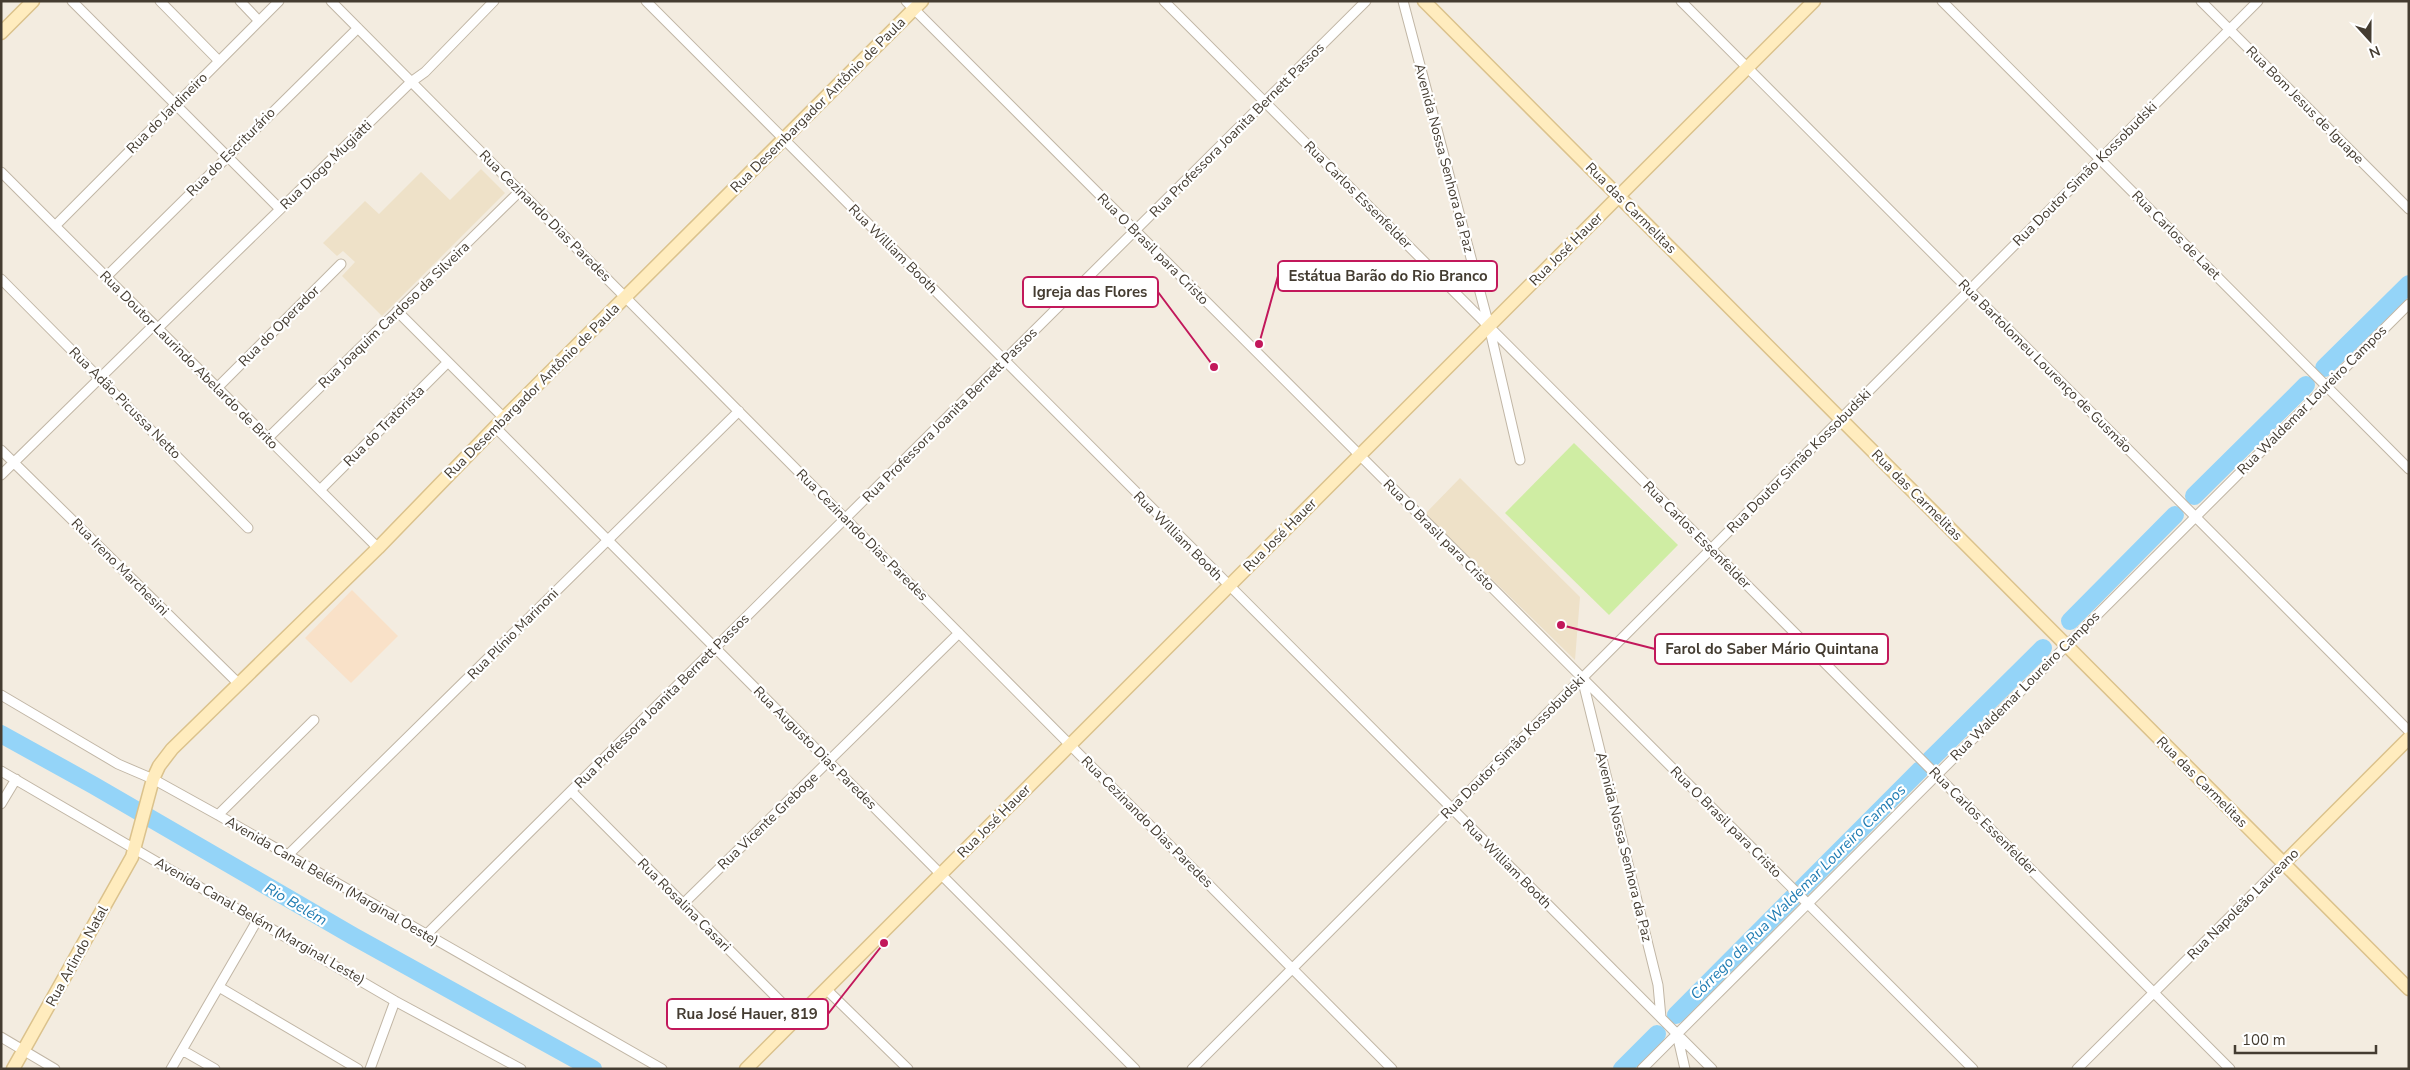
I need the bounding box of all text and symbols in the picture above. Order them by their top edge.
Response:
street label: Rua Desembargador Antônio de Paula [726,13,910,197]
north arrow [2345,15,2395,65]
street label: Rua Professora Joanita Bernett Passos [1145,38,1329,222]
text: N [2366,41,2383,62]
street label: Rua Bom Jesus de Iguape [2242,42,2368,168]
street label: Avenida Nossa Senhora da Paz [1410,61,1479,255]
street label: Rua do Jardineiro [122,68,212,158]
street label: Rua Doutor Simão Kossobudski [2009,98,2161,250]
street label: Rua do Escriturário [182,103,280,201]
street label: Rua Diogo Mugiatti [276,116,376,214]
street label: Rua Carlos Essenfelder [1300,137,1416,253]
street label: Rua Cezinando Dias Paredes [475,146,615,286]
street label: Rua das Carmelitas [1581,158,1681,258]
street label: Rua Carlos de Laet [2127,186,2225,284]
street label: Rua O Brasil para Cristo [1093,189,1213,309]
street label: Rua William Booth [844,200,942,298]
street label: Rua José Hauer [1525,208,1607,290]
street label: Rua Joaquim Cardoso da Silveira [314,237,474,393]
callout: Estátua Barão do Rio Branco [1278,261,1497,291]
street label: Rua Doutor Laurindo Abelardo de Brito [95,266,283,454]
text: Estátua Barão do Rio Branco [1288,266,1488,286]
street label: Rua Bartolomeu Lourenço de Gusmão [1954,275,2136,457]
callout: Igreja das Flores [1023,277,1158,307]
street label: Rua do Operador [234,281,324,371]
text: Igreja das Flores [1033,282,1147,302]
street label: Rua Desembargador Antônio de Paula [440,299,624,483]
street label: Rua Waldemar Loureiro Campos [2233,321,2391,479]
street label: Rua Professora Joanita Bernett Passos [858,323,1042,507]
street label: Rua Adão Picussa Netto [65,343,185,463]
street label: Rua do Tratorista [339,381,429,471]
street label: Rua Doutor Simão Kossobudski [1723,385,1875,537]
street label: Rua das Carmelitas [1867,445,1967,545]
street label: Rua Cezinando Dias Paredes [792,465,932,605]
street label: Rua O Brasil para Cristo [1379,475,1499,595]
street label: Rua Carlos Essenfelder [1639,477,1755,593]
street label: Rua William Booth [1129,487,1227,585]
street label: Rua José Hauer [1239,494,1321,576]
street label: Rua Ireno Marchesini [67,514,173,620]
street label: Rua Plínio Marinoni [463,584,563,684]
street label: Rua Waldemar Loureiro Campos [1946,607,2104,765]
street label: Rua Professora Joanita Bernett Passos [570,609,754,793]
callout: Farol do Saber Mário Quintana [1655,634,1888,664]
text: Farol do Saber Mário Quintana [1665,639,1879,659]
street label: Rua Doutor Simão Kossobudski [1437,671,1589,823]
street label: Rua Augusto Dias Paredes [749,682,881,814]
street label: Rua das Carmelitas [2152,732,2252,832]
street label: Avenida Nossa Senhora da Paz [1591,750,1657,944]
street label: Rua Cezinando Dias Paredes [1077,752,1217,892]
street label: Rua O Brasil para Cristo [1666,762,1786,882]
street label: Rua Carlos Essenfelder [1925,763,2041,879]
street label: Rua Vicente Greboge [714,768,822,874]
street label: Rua José Hauer [953,780,1035,862]
water label: Córrego da Rua Waldemar Loureiro Campos [1686,780,1910,1004]
street label: Avenida Canal Belém (Marginal Oeste) [222,812,442,950]
street label: Rua William Booth [1458,815,1556,913]
street label: Rua Napoleão Laureano [2183,844,2303,964]
street label: Avenida Canal Belém (Marginal Leste) [151,853,369,989]
street label: Rua Rosalina Casari [633,854,735,956]
water label: Rio Belém [261,878,331,930]
street label: Rua Arlindo Natal [41,901,113,1010]
callout: Rua José Hauer, 819 [667,999,828,1029]
text: Rua José Hauer, 819 [676,1004,818,1024]
scale bar [2235,1022,2376,1054]
text: 100 m [2242,1030,2286,1050]

